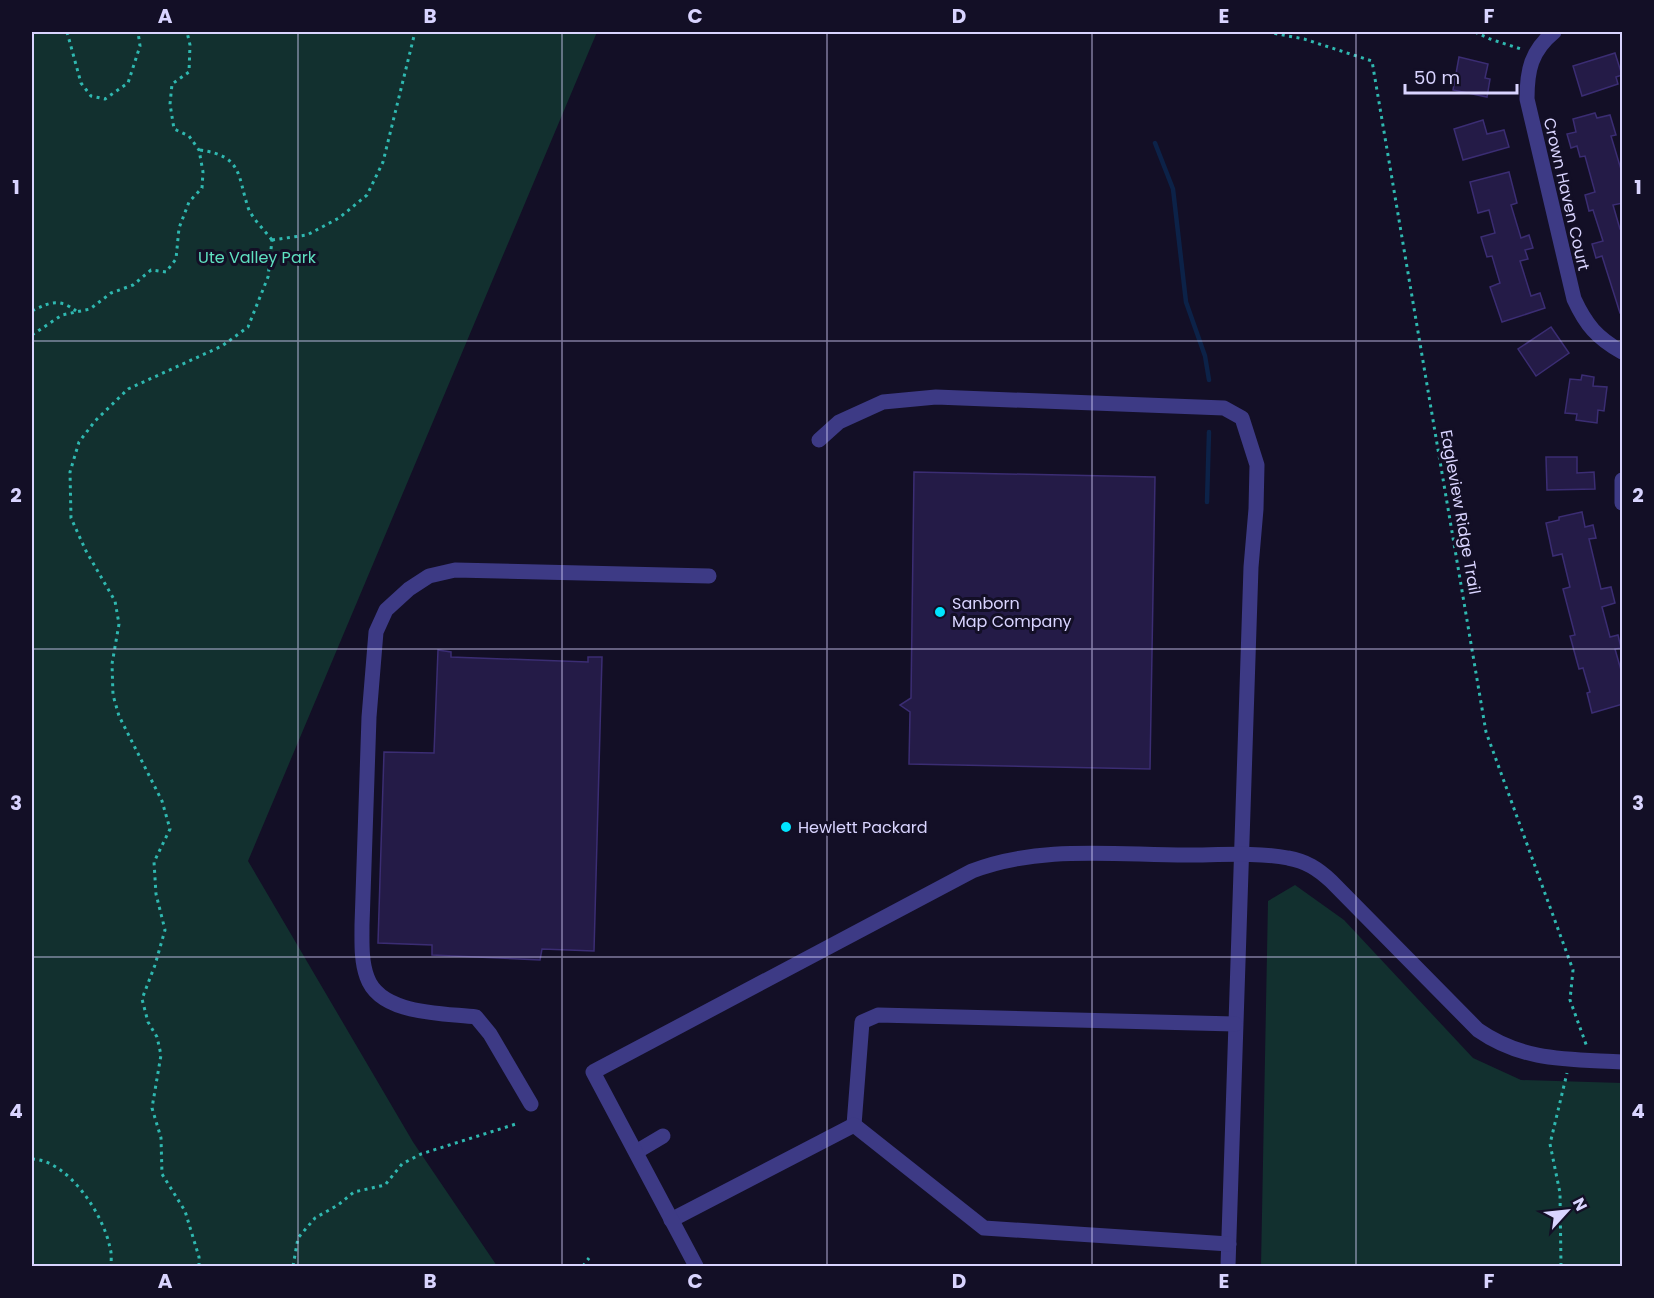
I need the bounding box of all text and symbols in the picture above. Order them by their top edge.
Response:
text: A [158,2,173,30]
text: B [423,2,437,30]
text: C [687,2,703,30]
text: D [952,2,966,30]
text: E [1219,2,1229,30]
text: F [1484,2,1495,30]
scale bar [1405,57,1518,95]
text: 50 m [1414,65,1460,90]
street label: Crown Haven Court [1538,115,1595,273]
text: 1 [12,173,20,201]
text: 1 [1634,173,1642,201]
park label: Ute Valley Park [198,246,317,269]
street label: Eagleview Ridge Trail [1435,428,1486,596]
text: 2 [10,481,22,509]
text: 2 [1632,481,1644,509]
place label: Sanborn Map Company [952,592,1072,633]
marker: Sanborn Map Company [933,605,947,619]
text: 3 [10,789,22,817]
text: 3 [1632,789,1644,817]
place label: Hewlett Packard [798,816,928,839]
marker: Hewlett Packard [779,820,793,834]
text: 4 [9,1097,23,1125]
text: 4 [1631,1097,1645,1125]
north arrow [1537,1181,1597,1241]
text: N [1567,1194,1593,1215]
text: A [158,1267,173,1295]
text: B [423,1267,437,1295]
text: C [687,1267,703,1295]
text: D [952,1267,966,1295]
text: E [1219,1267,1229,1295]
text: F [1484,1267,1495,1295]

